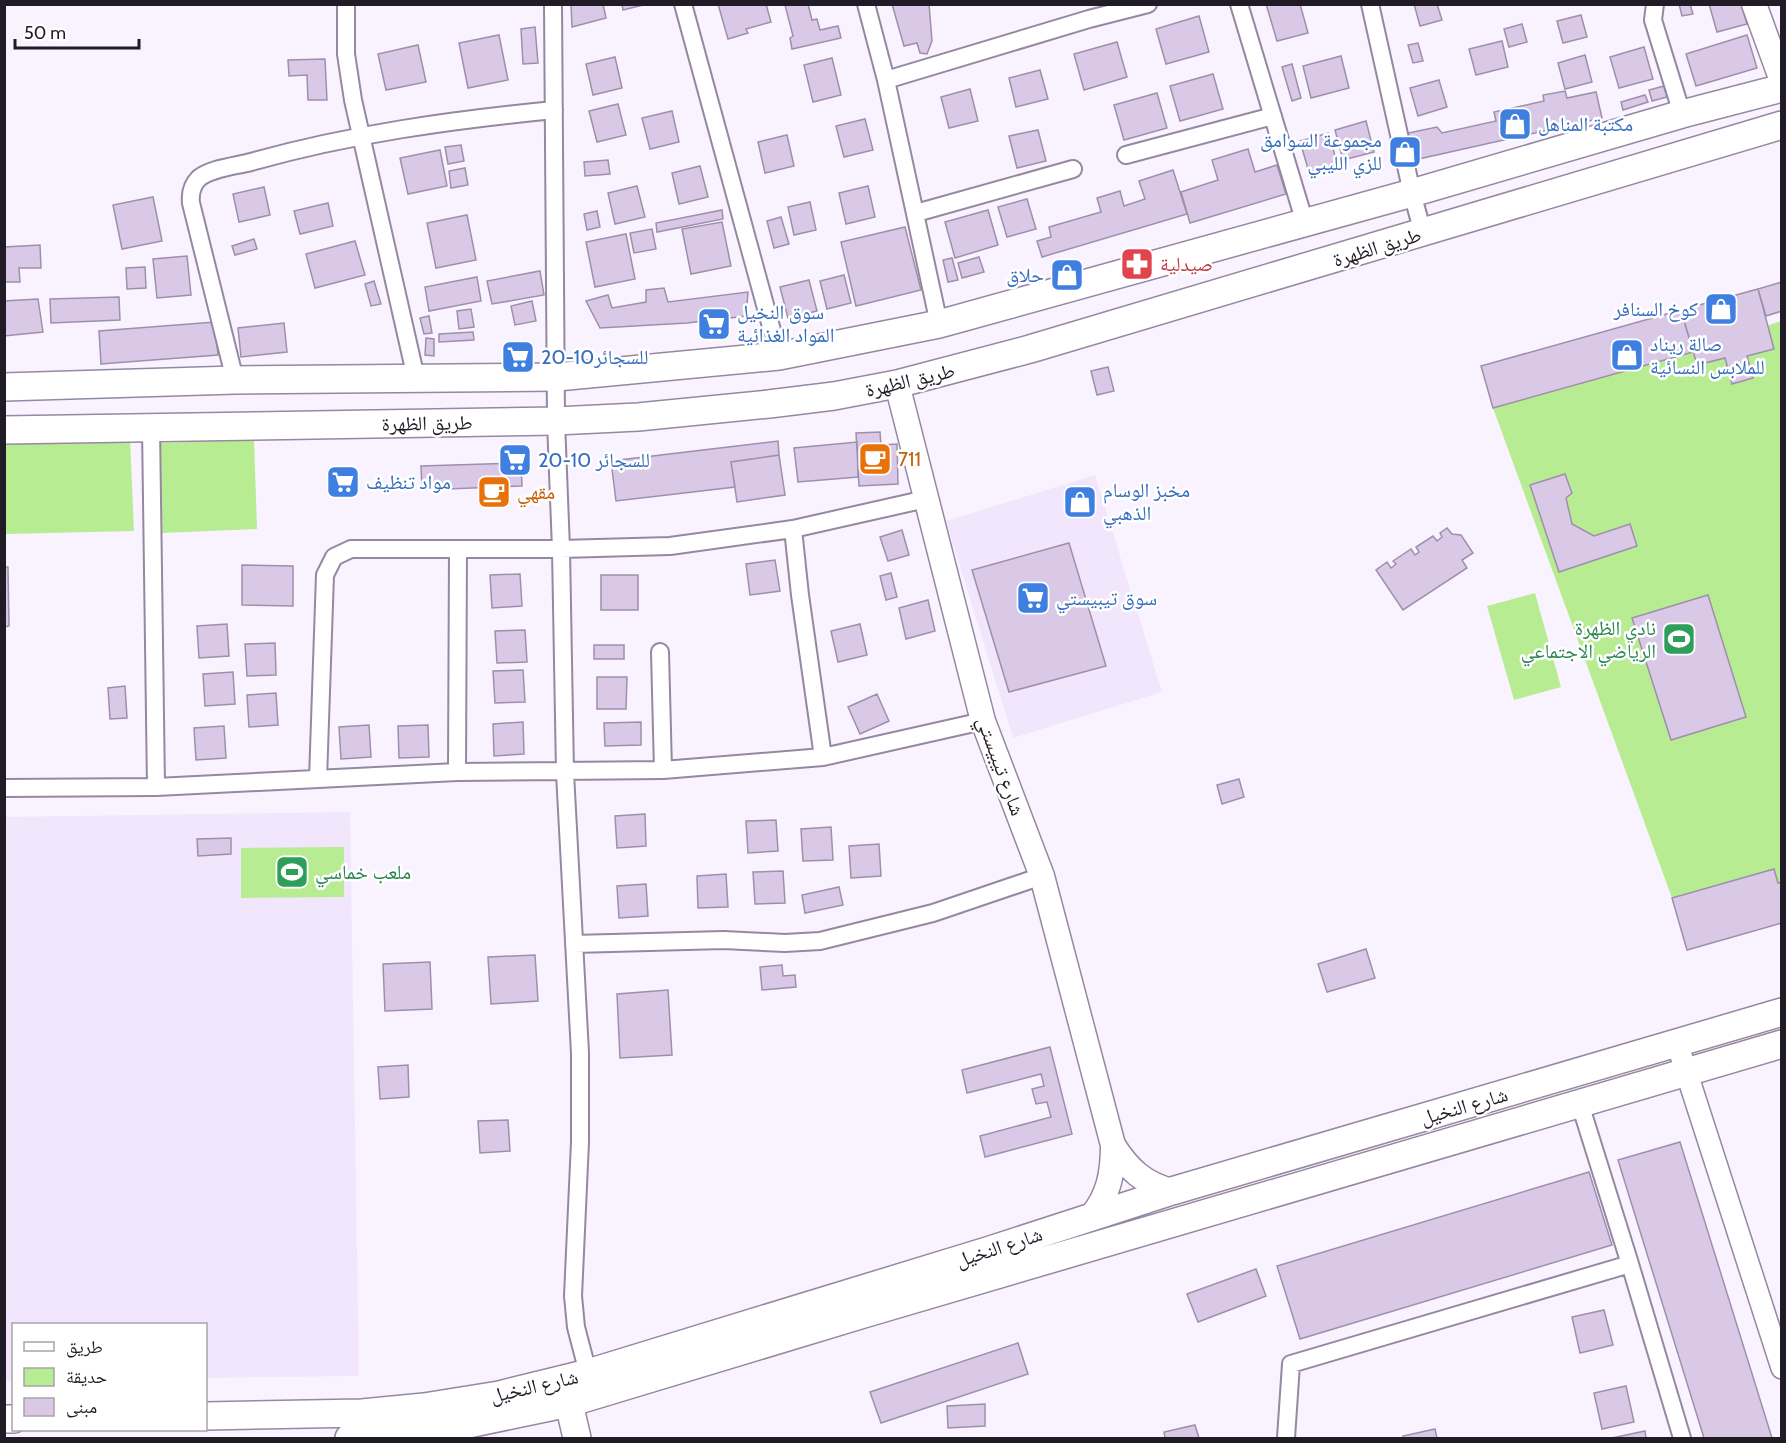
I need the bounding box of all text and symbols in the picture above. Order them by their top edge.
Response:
scale bar [15,12,140,50]
text: 50 m [24,22,66,44]
shop icon: مكتبة المناهل [1497,106,1533,142]
place label: مكتبة المناهل [1538,112,1633,136]
place label: مجموعة السوامق للزي الليبي [1260,128,1382,179]
shop icon: مجموعة السوامق للزي الليبي [1387,134,1423,170]
street label: طريق الظهرة [1330,222,1424,272]
pharmacy icon: صيدلية [1119,246,1155,282]
place label: صيدلية [1160,252,1213,276]
shop icon: حلاق [1049,257,1085,293]
place label: حلاق [1006,263,1044,287]
shop icon: كوخ السنافر [1703,291,1739,327]
place label: كوخ السنافر [1612,297,1698,322]
place label: سوق النخيل المواد الغذائية [737,300,834,347]
supermarket icon: سوق النخيل المواد الغذائية [696,306,732,342]
place label: صالة ريناد للملابس النسائية [1650,332,1765,379]
shop icon: صالة ريناد للملابس النسائية [1609,337,1645,373]
supermarket icon: 20-10للسجائر [500,339,536,375]
place label: 20-10للسجائر [541,345,648,369]
street label: طريق الظهرة [863,358,957,402]
street label: طريق الظهرة [381,410,473,436]
cafe icon: 711 [857,441,893,477]
supermarket icon: 20-10 للسجائر [497,442,533,478]
place label: 711 [898,447,921,471]
place label: 20-10 للسجائر [538,448,650,472]
supermarket icon: مواد تنظيف [325,464,361,500]
place label: مواد تنظيف [366,470,451,494]
cafe icon: مقهي [476,474,512,510]
place label: مخبز الوسام الذهبي [1103,478,1190,529]
place label: مقهي [517,480,555,508]
shop icon: مخبز الوسام الذهبي [1062,484,1098,520]
supermarket icon: سوق تيبيستي [1015,580,1051,616]
place label: سوق تيبيستي [1056,586,1157,614]
place label: نادي الظهرة الرياضي الاجتماعي [1521,616,1656,667]
sports icon: نادي الظهرة الرياضي الاجتماعي [1661,621,1697,657]
street label: شارع تيبيستي [968,713,1030,820]
sports icon: ملعب خماسي [274,854,310,890]
place label: ملعب خماسي [315,860,411,888]
street label: شارع النخيل [1418,1082,1511,1131]
street label: شارع النخيل [953,1222,1046,1273]
legend [12,1323,207,1431]
text: طريق [66,1336,103,1358]
street label: شارع النخيل [488,1364,581,1409]
text: حديقة [66,1366,107,1388]
text: مبنى [66,1396,97,1418]

